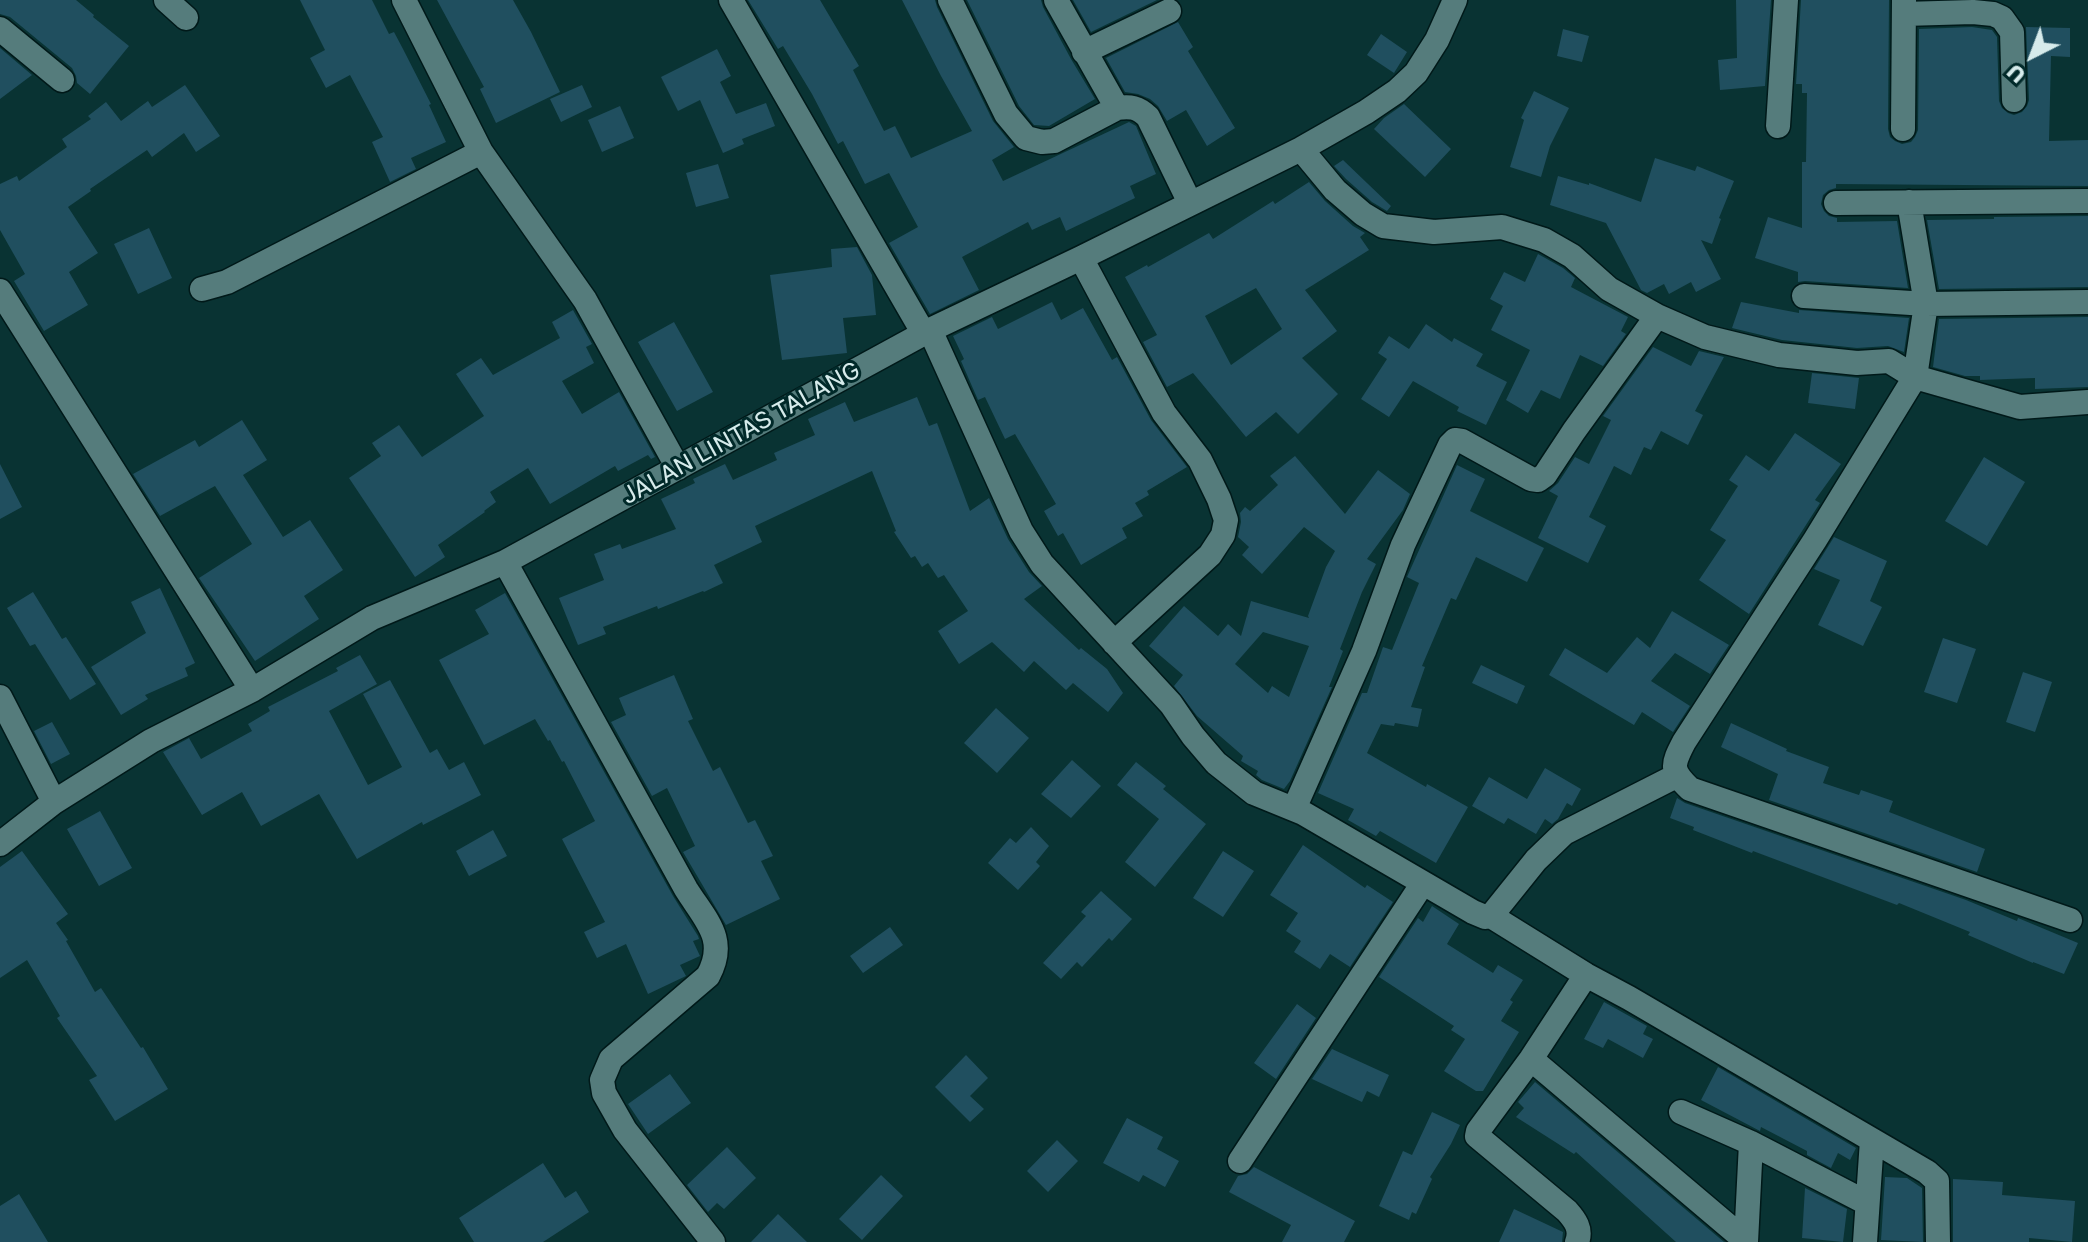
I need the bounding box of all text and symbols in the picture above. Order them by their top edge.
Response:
north arrow [1992,16,2072,96]
text: U [2001,59,2031,90]
street label: JALAN LINTAS TALANG [617,356,865,510]

